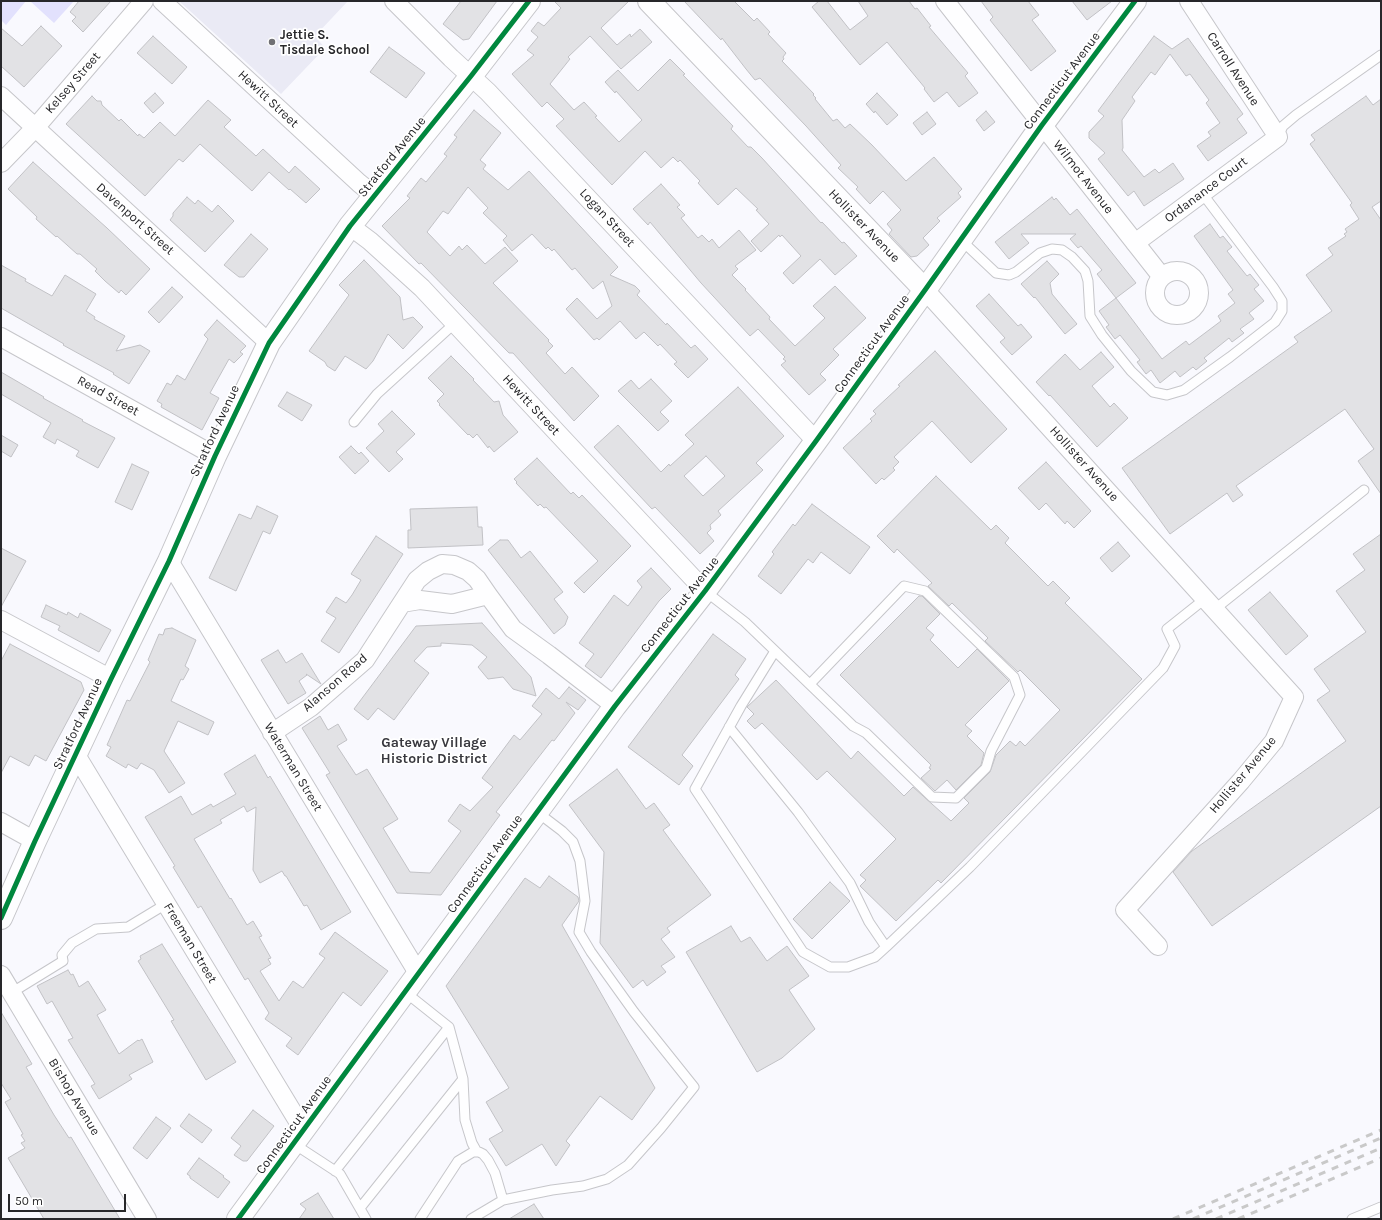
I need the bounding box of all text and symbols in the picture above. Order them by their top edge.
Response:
place label: Jettie S. Tisdale School [280,27,370,58]
street label: Connecticut Avenue [1020,29,1104,133]
street label: Carroll Avenue [1203,29,1263,109]
marker: Jettie S. Tisdale School [267,37,277,47]
street label: Kelsey Street [42,49,104,117]
street label: Hewitt Street [234,67,302,131]
street label: Stratford Avenue [355,113,429,201]
street label: Wilmot Avenue [1049,137,1117,217]
street label: Ordanance Court [1161,154,1251,226]
street label: Davenport Street [93,180,177,258]
street label: Logan Street [576,186,638,250]
street label: Hollister Avenue [825,186,903,266]
street label: Connecticut Avenue [831,292,913,396]
street label: Hewitt Street [499,371,563,439]
street label: Read Street [74,373,142,419]
street label: Stratford Avenue [187,383,243,479]
street label: Hollister Avenue [1046,423,1122,505]
street label: Connecticut Avenue [637,554,723,656]
street label: Alanson Road [299,651,371,715]
street label: Stratford Avenue [50,676,106,772]
street label: Waterman Street [260,720,326,814]
street label: Hollister Avenue [1206,733,1280,817]
district label: Gateway Village Historic District [381,735,487,768]
street label: Connecticut Avenue [444,812,526,916]
street label: Freeman Street [160,900,220,986]
street label: Bishop Avenue [45,1056,103,1138]
street label: Connecticut Avenue [253,1073,335,1177]
scale bar [10,1186,128,1212]
text: 50 m [15,1194,43,1208]

